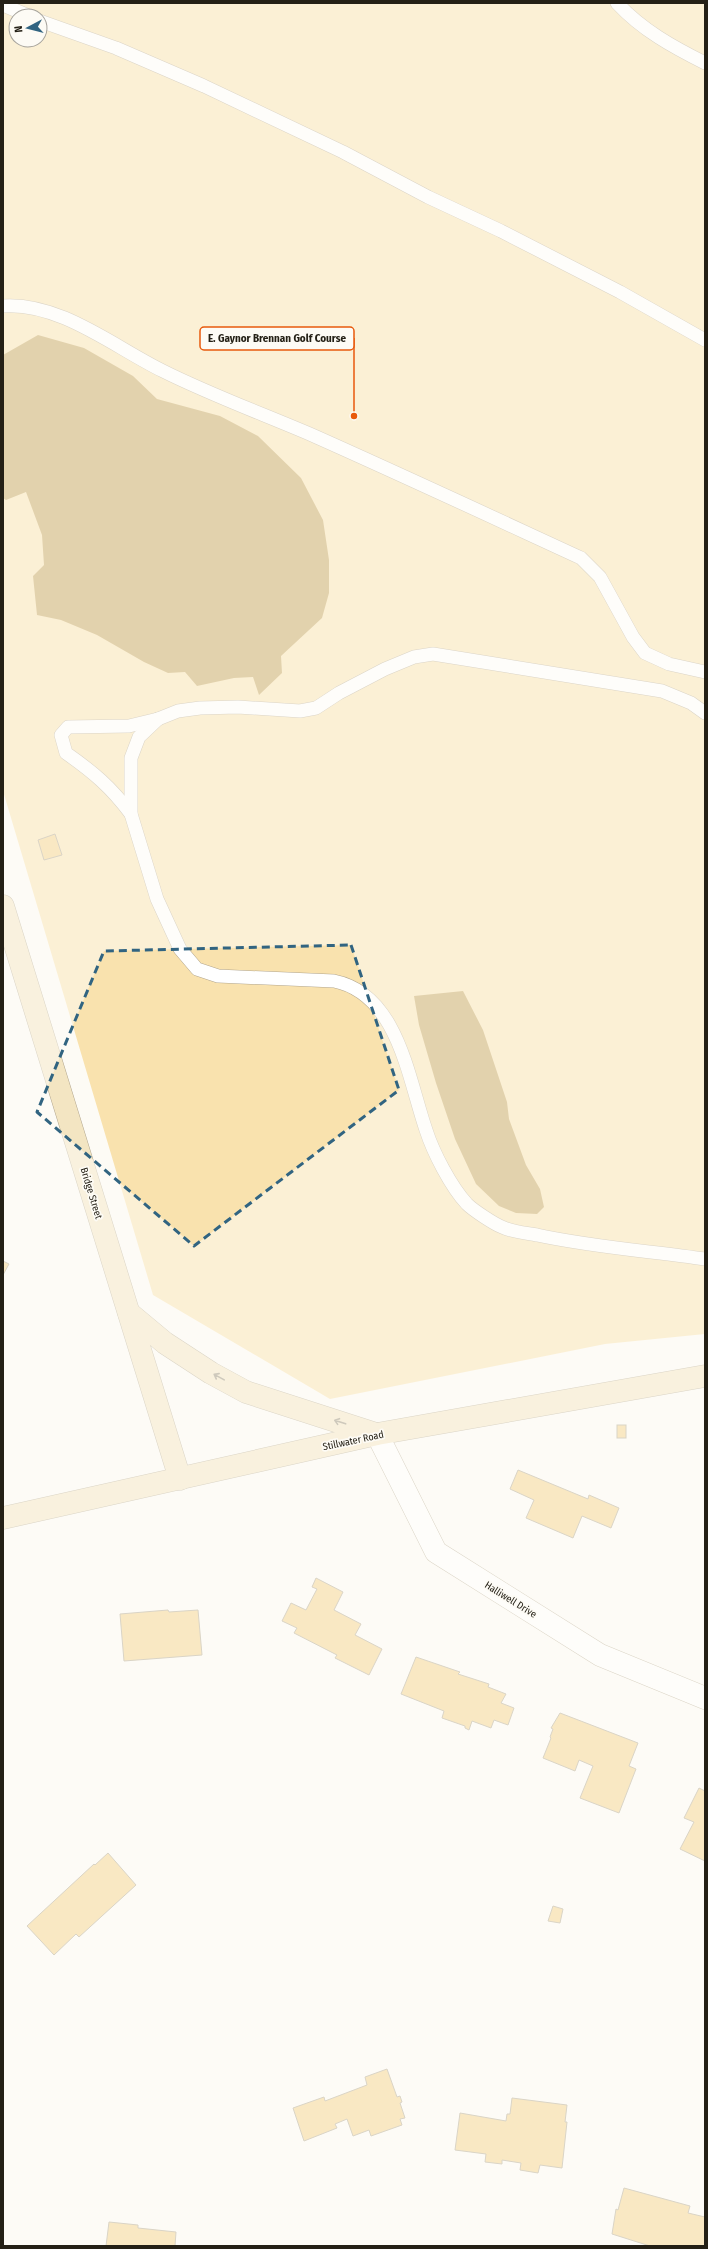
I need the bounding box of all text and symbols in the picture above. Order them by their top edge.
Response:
north arrow [8,8,48,48]
text: N [12,25,25,33]
callout: E. Gaynor Brennan Golf Course [200,327,354,350]
text: E. Gaynor Brennan Golf Course [208,332,347,345]
street label: Bridge Street [78,1166,105,1221]
one-way arrow [213,1373,225,1380]
one-way arrow [334,1418,346,1426]
street label: Stillwater Road [322,1429,385,1453]
street label: Halliwell Drive [482,1579,539,1621]

